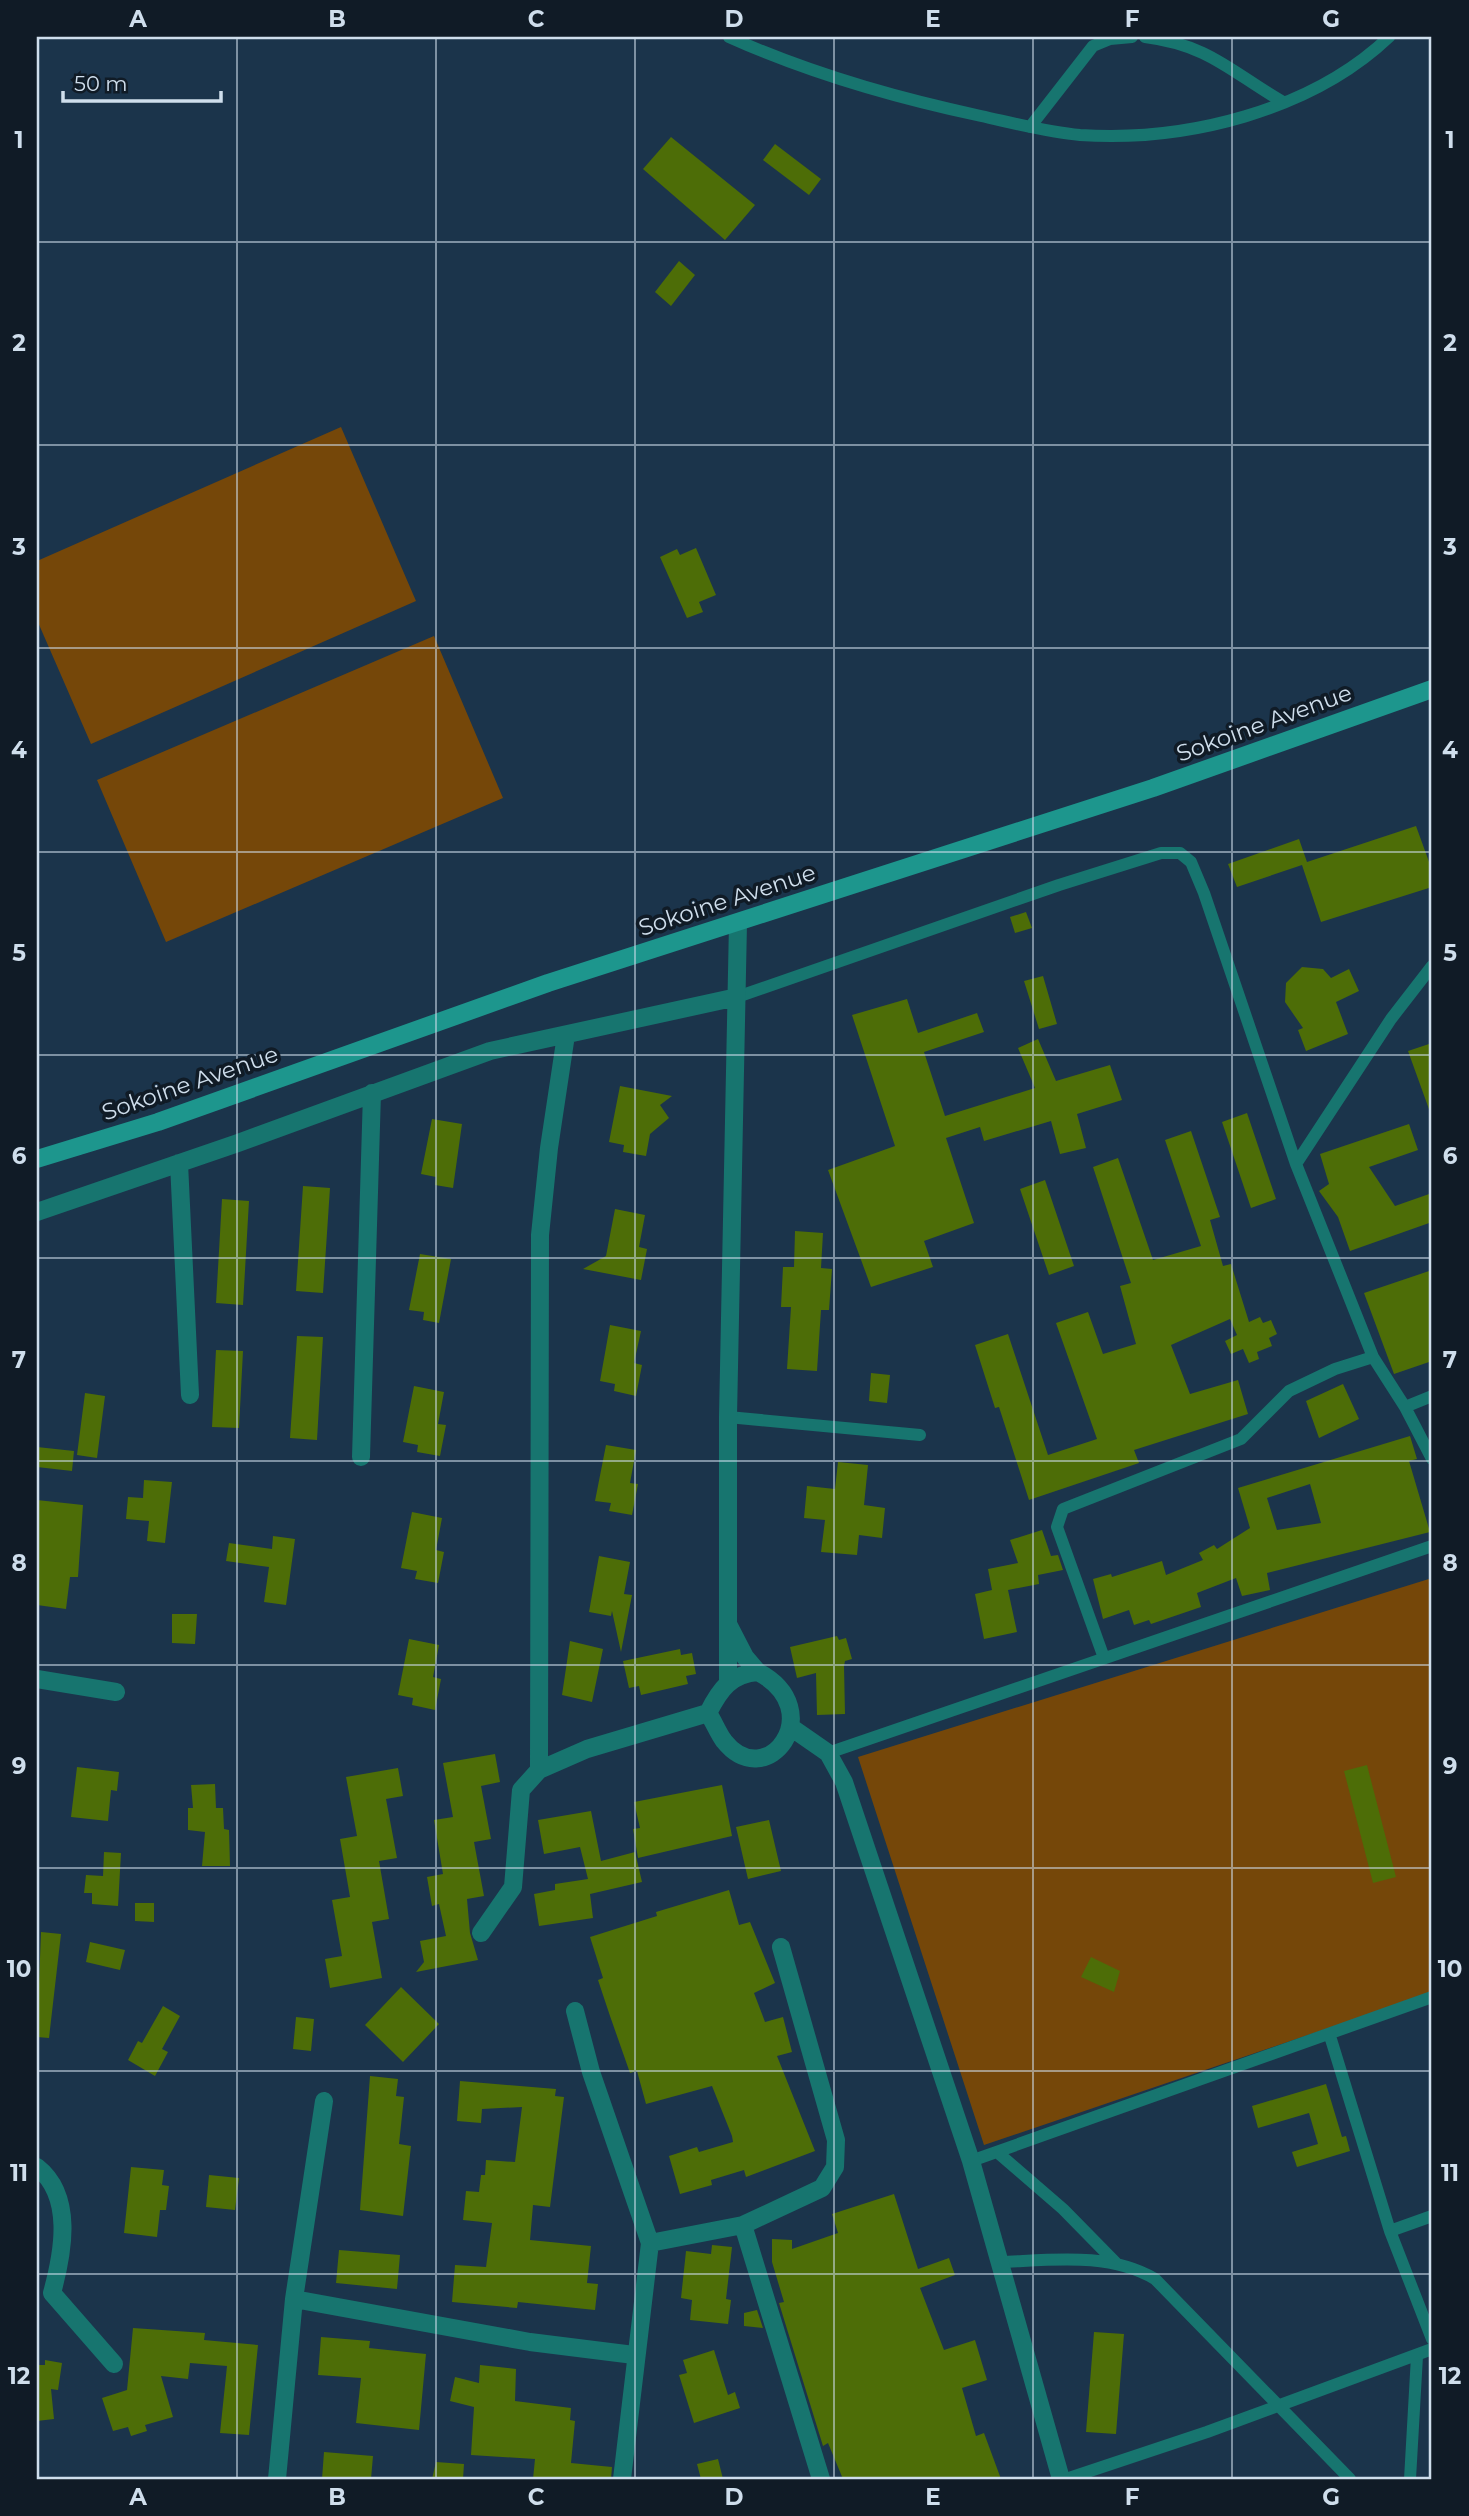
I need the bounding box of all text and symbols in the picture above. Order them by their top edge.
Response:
text: A [128,5,147,33]
text: B [328,5,346,33]
text: C [528,5,545,33]
text: D [725,5,744,33]
text: E [925,5,941,33]
text: F [1125,5,1140,33]
text: G [1322,5,1340,33]
scale bar [63,60,220,104]
text: 50 m [74,71,128,96]
text: 1 [14,126,24,154]
text: 1 [1445,126,1455,154]
text: 2 [12,329,26,357]
text: 2 [1443,329,1457,357]
text: 3 [11,533,26,561]
text: 3 [1442,533,1457,561]
street label: Sokoine Avenue [1172,678,1356,768]
text: 4 [11,736,27,764]
text: 4 [1442,736,1458,764]
street label: Sokoine Avenue [635,858,819,942]
text: 5 [12,939,26,967]
text: 5 [1443,939,1457,967]
street label: Sokoine Avenue [98,1040,282,1126]
text: 6 [12,1142,27,1170]
text: 6 [1443,1142,1458,1170]
text: 7 [12,1346,26,1374]
text: 7 [1443,1346,1457,1374]
text: 8 [11,1549,27,1577]
text: 8 [1442,1549,1458,1577]
text: 9 [12,1752,26,1780]
text: 9 [1443,1752,1457,1780]
text: 10 [7,1955,31,1983]
text: 10 [1438,1955,1462,1983]
text: 11 [10,2159,28,2187]
text: 11 [1441,2159,1459,2187]
text: 12 [8,2362,30,2390]
text: 12 [1439,2362,1461,2390]
text: A [128,2483,147,2511]
text: B [328,2483,346,2511]
text: C [528,2483,545,2511]
text: D [725,2483,744,2511]
text: E [925,2483,941,2511]
text: F [1125,2483,1140,2511]
text: G [1322,2483,1340,2511]

